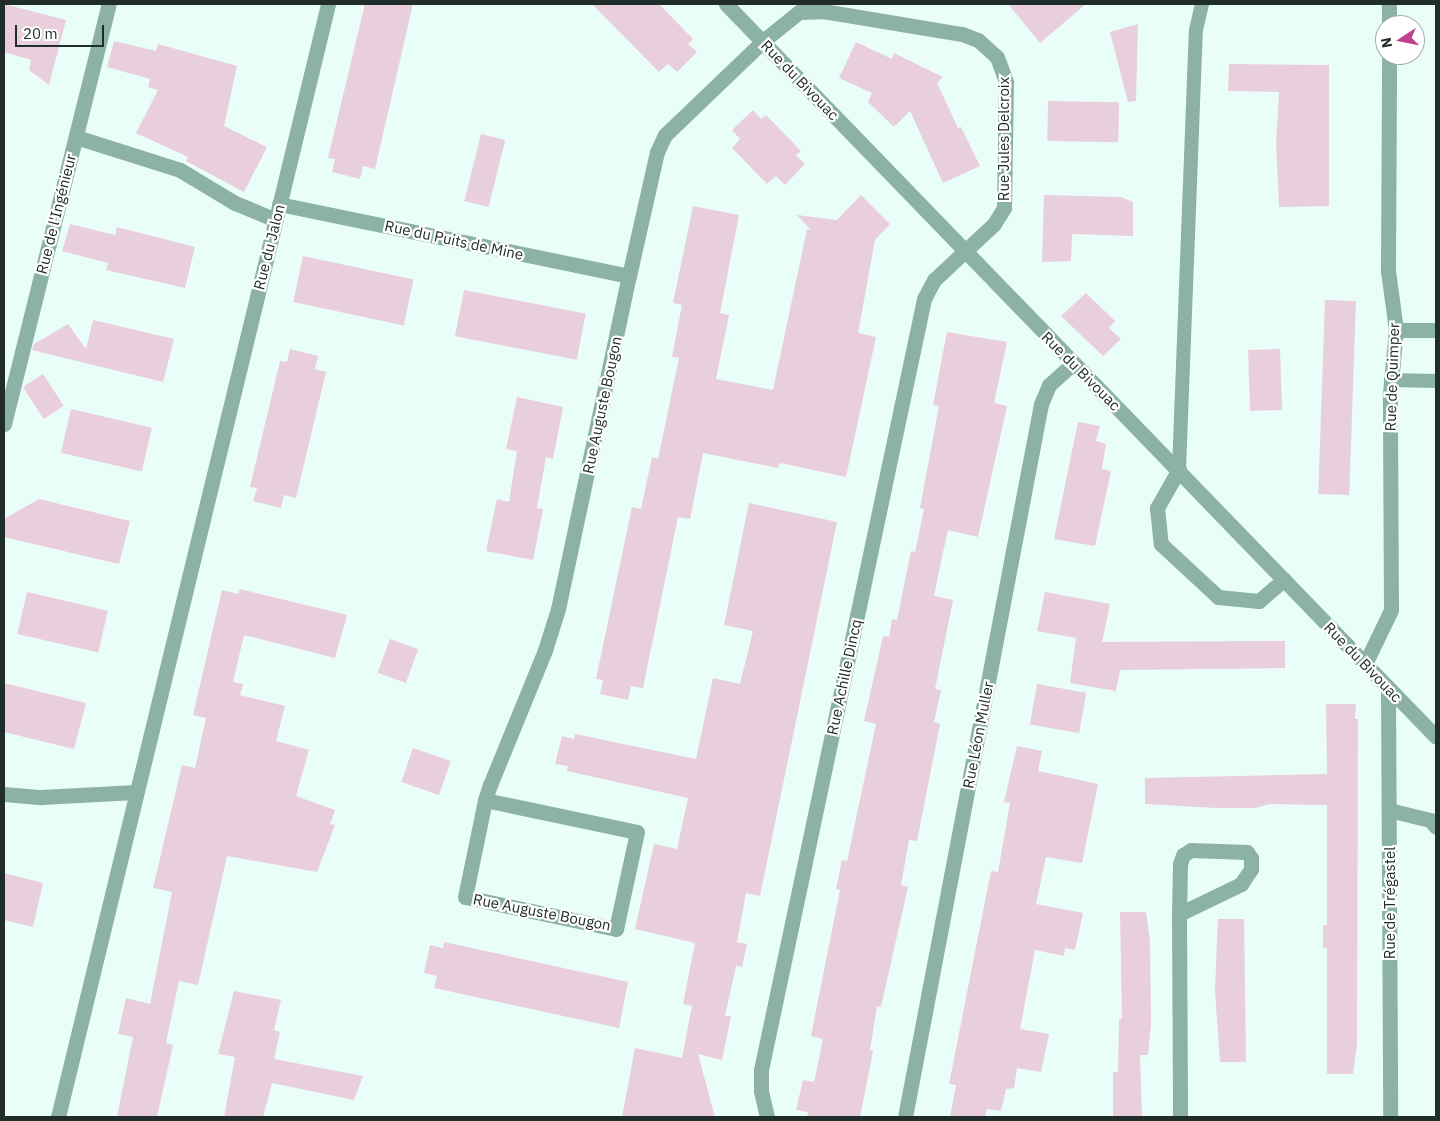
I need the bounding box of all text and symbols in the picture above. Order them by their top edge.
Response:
scale bar [18,15,106,47]
north arrow [1375,15,1425,65]
text: 20 m [23,24,58,43]
street label: Rue du Bivouac [757,36,843,124]
text: N [1376,36,1396,49]
street label: Rue Jules Delcroix [995,77,1013,201]
street label: Rue de l'Ingénieur [32,152,80,276]
street label: Rue du Jalon [250,202,288,292]
street label: Rue du Puits de Mine [383,217,525,263]
street label: Rue de Quimper [1381,322,1403,432]
street label: Rue du Bivouac [1038,328,1124,414]
street label: Rue Auguste Bougon [579,335,625,475]
street label: Rue Achille Dincq [823,618,865,736]
street label: Rue du Bivouac [1320,618,1406,706]
street label: Rue Léon Muller [959,680,997,790]
street label: Rue de Trégastel [1381,847,1399,959]
street label: Rue Auguste Bougon [472,890,612,934]

